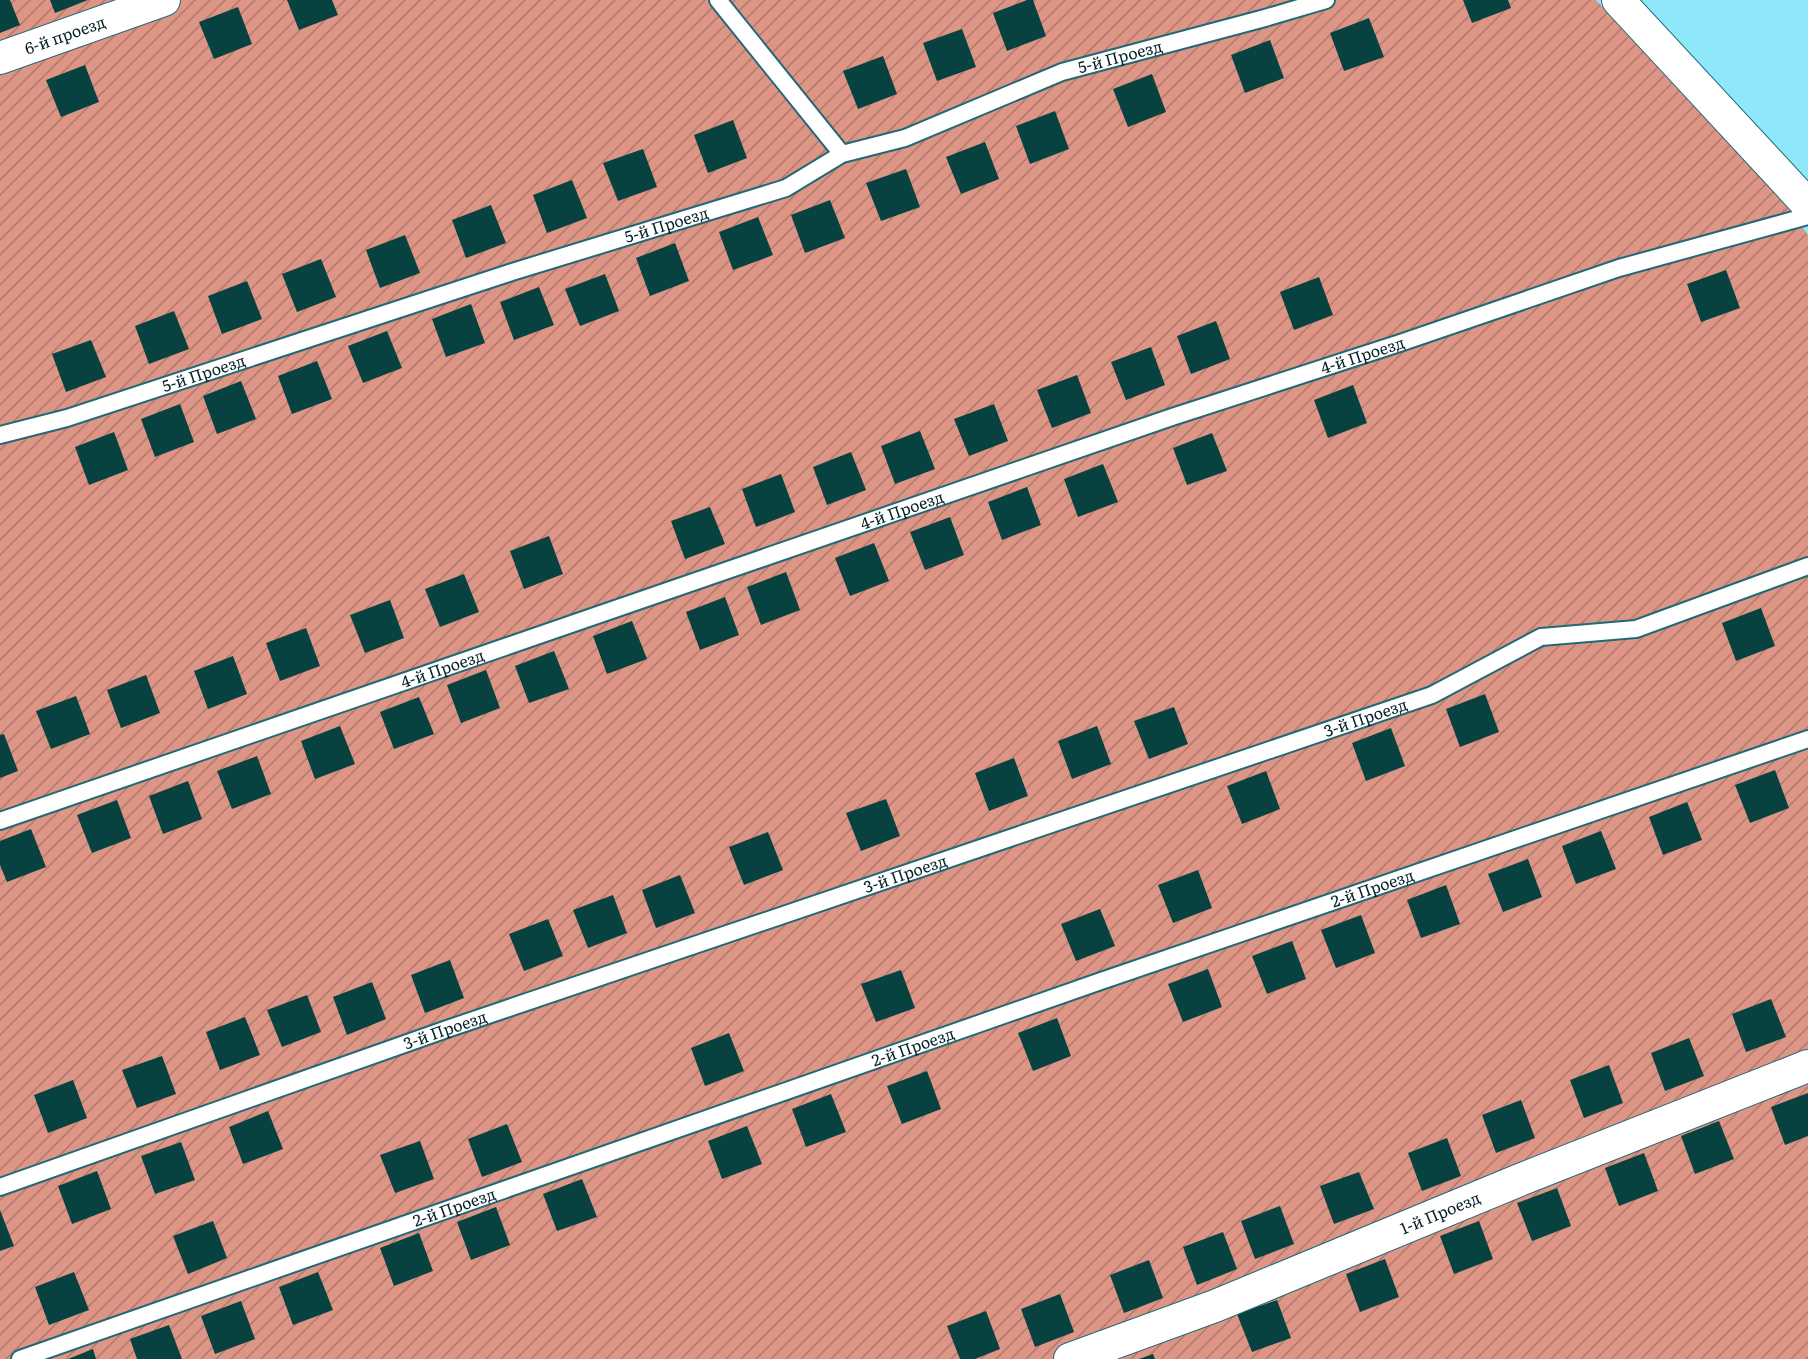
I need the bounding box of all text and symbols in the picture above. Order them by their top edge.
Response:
street label: 6-й проезд [21,9,108,59]
street label: 5-й Проезд [1075,33,1165,78]
street label: 5-й Проезд [621,200,711,248]
street label: 4-й Проезд [1317,329,1407,379]
street label: 5-й Проезд [159,347,248,397]
street label: 4-й Проезд [856,484,947,535]
street label: 4-й Проезд [397,642,487,693]
street label: 3-й Проезд [1320,691,1410,742]
street label: 3-й Проезд [860,847,950,898]
street label: 2-й Проезд [1327,862,1417,913]
street label: 3-й Проезд [400,1003,490,1055]
street label: 2-й Проезд [868,1020,957,1071]
street label: 2-й Проезд [409,1181,499,1232]
street label: 1-й Проезд [1396,1185,1484,1239]

